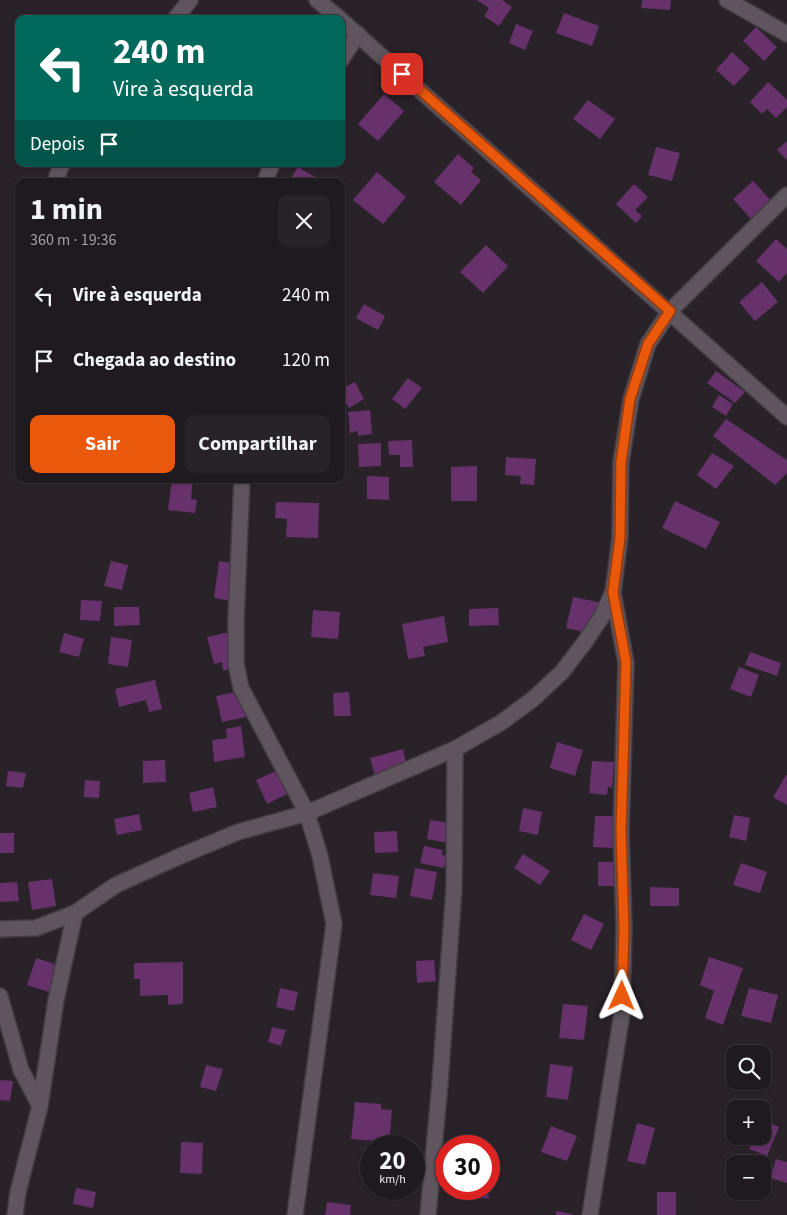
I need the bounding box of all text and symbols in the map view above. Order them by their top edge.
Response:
text: 240 m [113,27,205,77]
icon: left [30,35,95,100]
pin [381,53,423,95]
icon: arrive [388,60,416,88]
text: Vire à esquerda [113,73,254,105]
icon: arrive [95,130,123,158]
text: Depois [30,131,85,158]
text: 1 min [30,188,103,231]
button: close [278,195,330,247]
text: 360 m · 19:36 [30,229,117,251]
icon: left [30,282,58,310]
text: Vire à esquerda [73,282,202,309]
text: 240 m [282,282,330,309]
icon: arrive [30,347,58,375]
text: Chegada ao destino [73,347,236,374]
text: 120 m [282,347,330,374]
button: Sair [30,415,175,473]
button: Compartilhar [185,415,330,473]
position arrow [595,969,647,1021]
map controls [726,1045,771,1200]
button: search [726,1045,771,1090]
button: + [726,1100,771,1145]
speed limit sign: 30 [435,1135,500,1200]
text: 20 [379,1143,406,1179]
button: − [726,1155,771,1200]
text: km/h [379,1171,406,1188]

